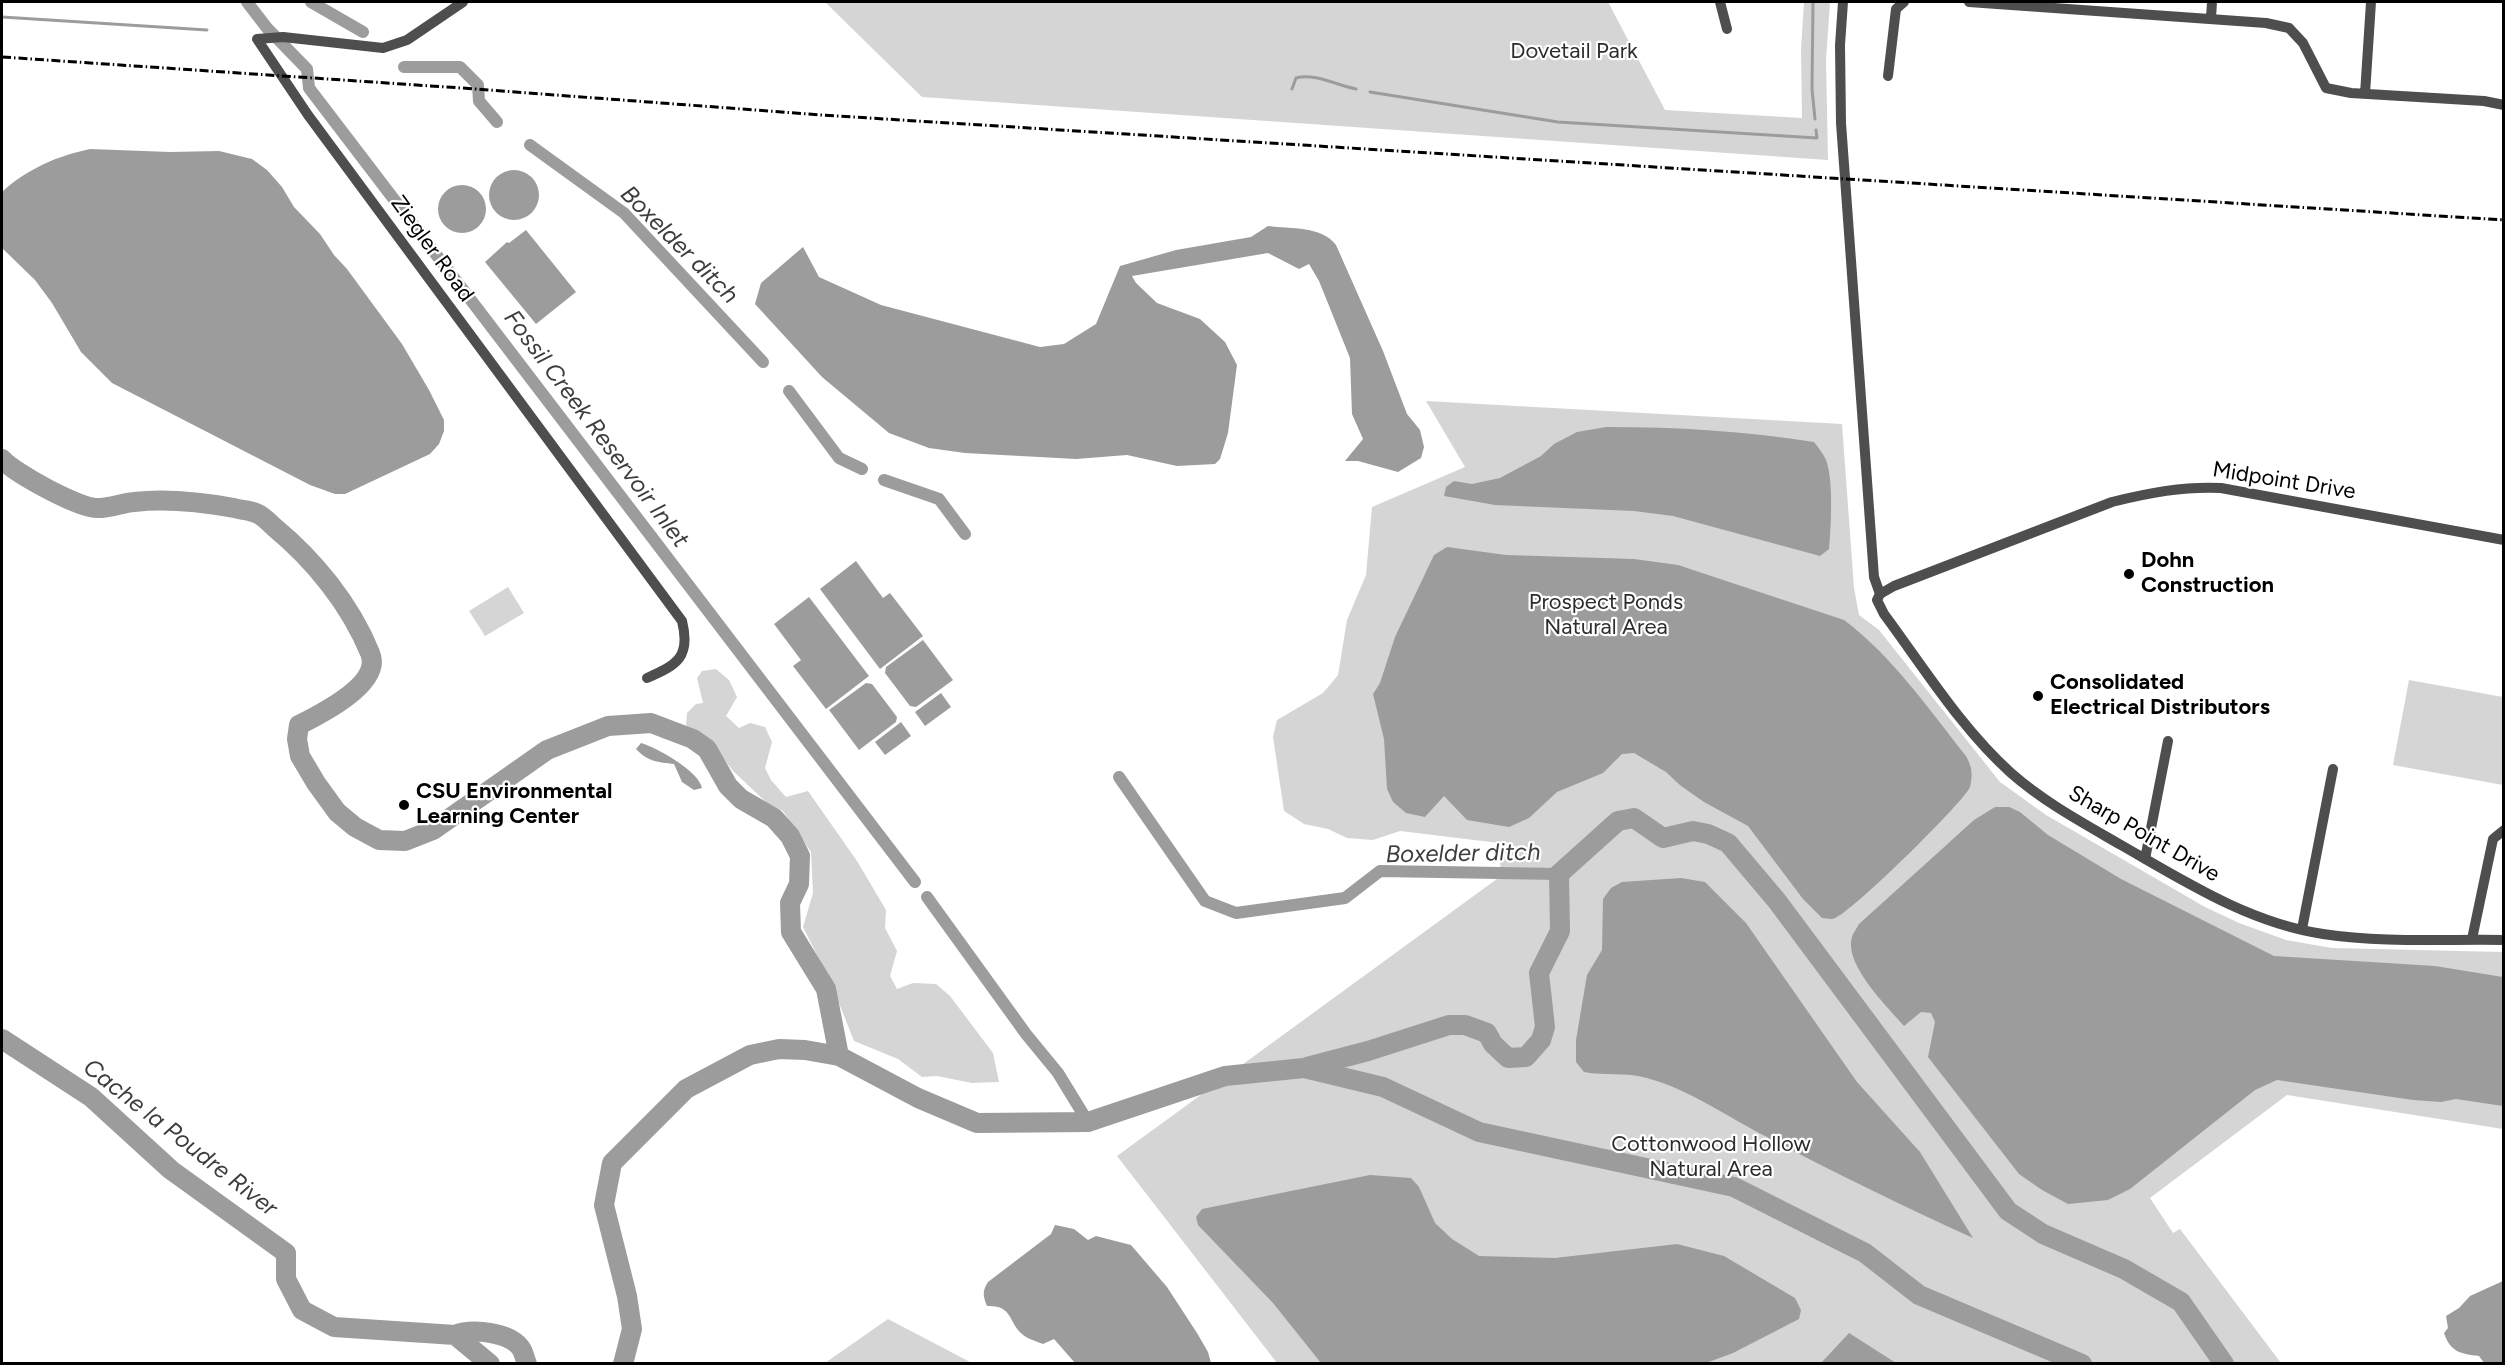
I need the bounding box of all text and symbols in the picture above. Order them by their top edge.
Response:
park label: Dovetail Park [1510,39,1638,65]
water label: Boxelder ditch [614,180,744,310]
street label: Ziegler Road [385,191,479,307]
water label: Fossil Creek Reservoir Inlet [497,305,695,553]
street label: Midpoint Drive [2211,457,2357,505]
place label: Dohn Construction [2141,548,2274,600]
marker: Dohn Construction [2122,567,2136,581]
park label: Prospect Ponds Natural Area [1529,590,1683,642]
place label: Consolidated Electrical Distributors [2050,670,2270,722]
marker: Consolidated Electrical Distributors [2031,689,2045,703]
place label: CSU Environmental Learning Center [416,779,612,830]
street label: Sharp Point Drive [2064,780,2224,888]
marker: CSU Environmental Learning Center [397,798,411,812]
water label: Boxelder ditch [1385,838,1541,870]
water label: Cache la Poudre River [77,1053,283,1223]
park label: Cottonwood Hollow Natural Area [1611,1132,1811,1184]

